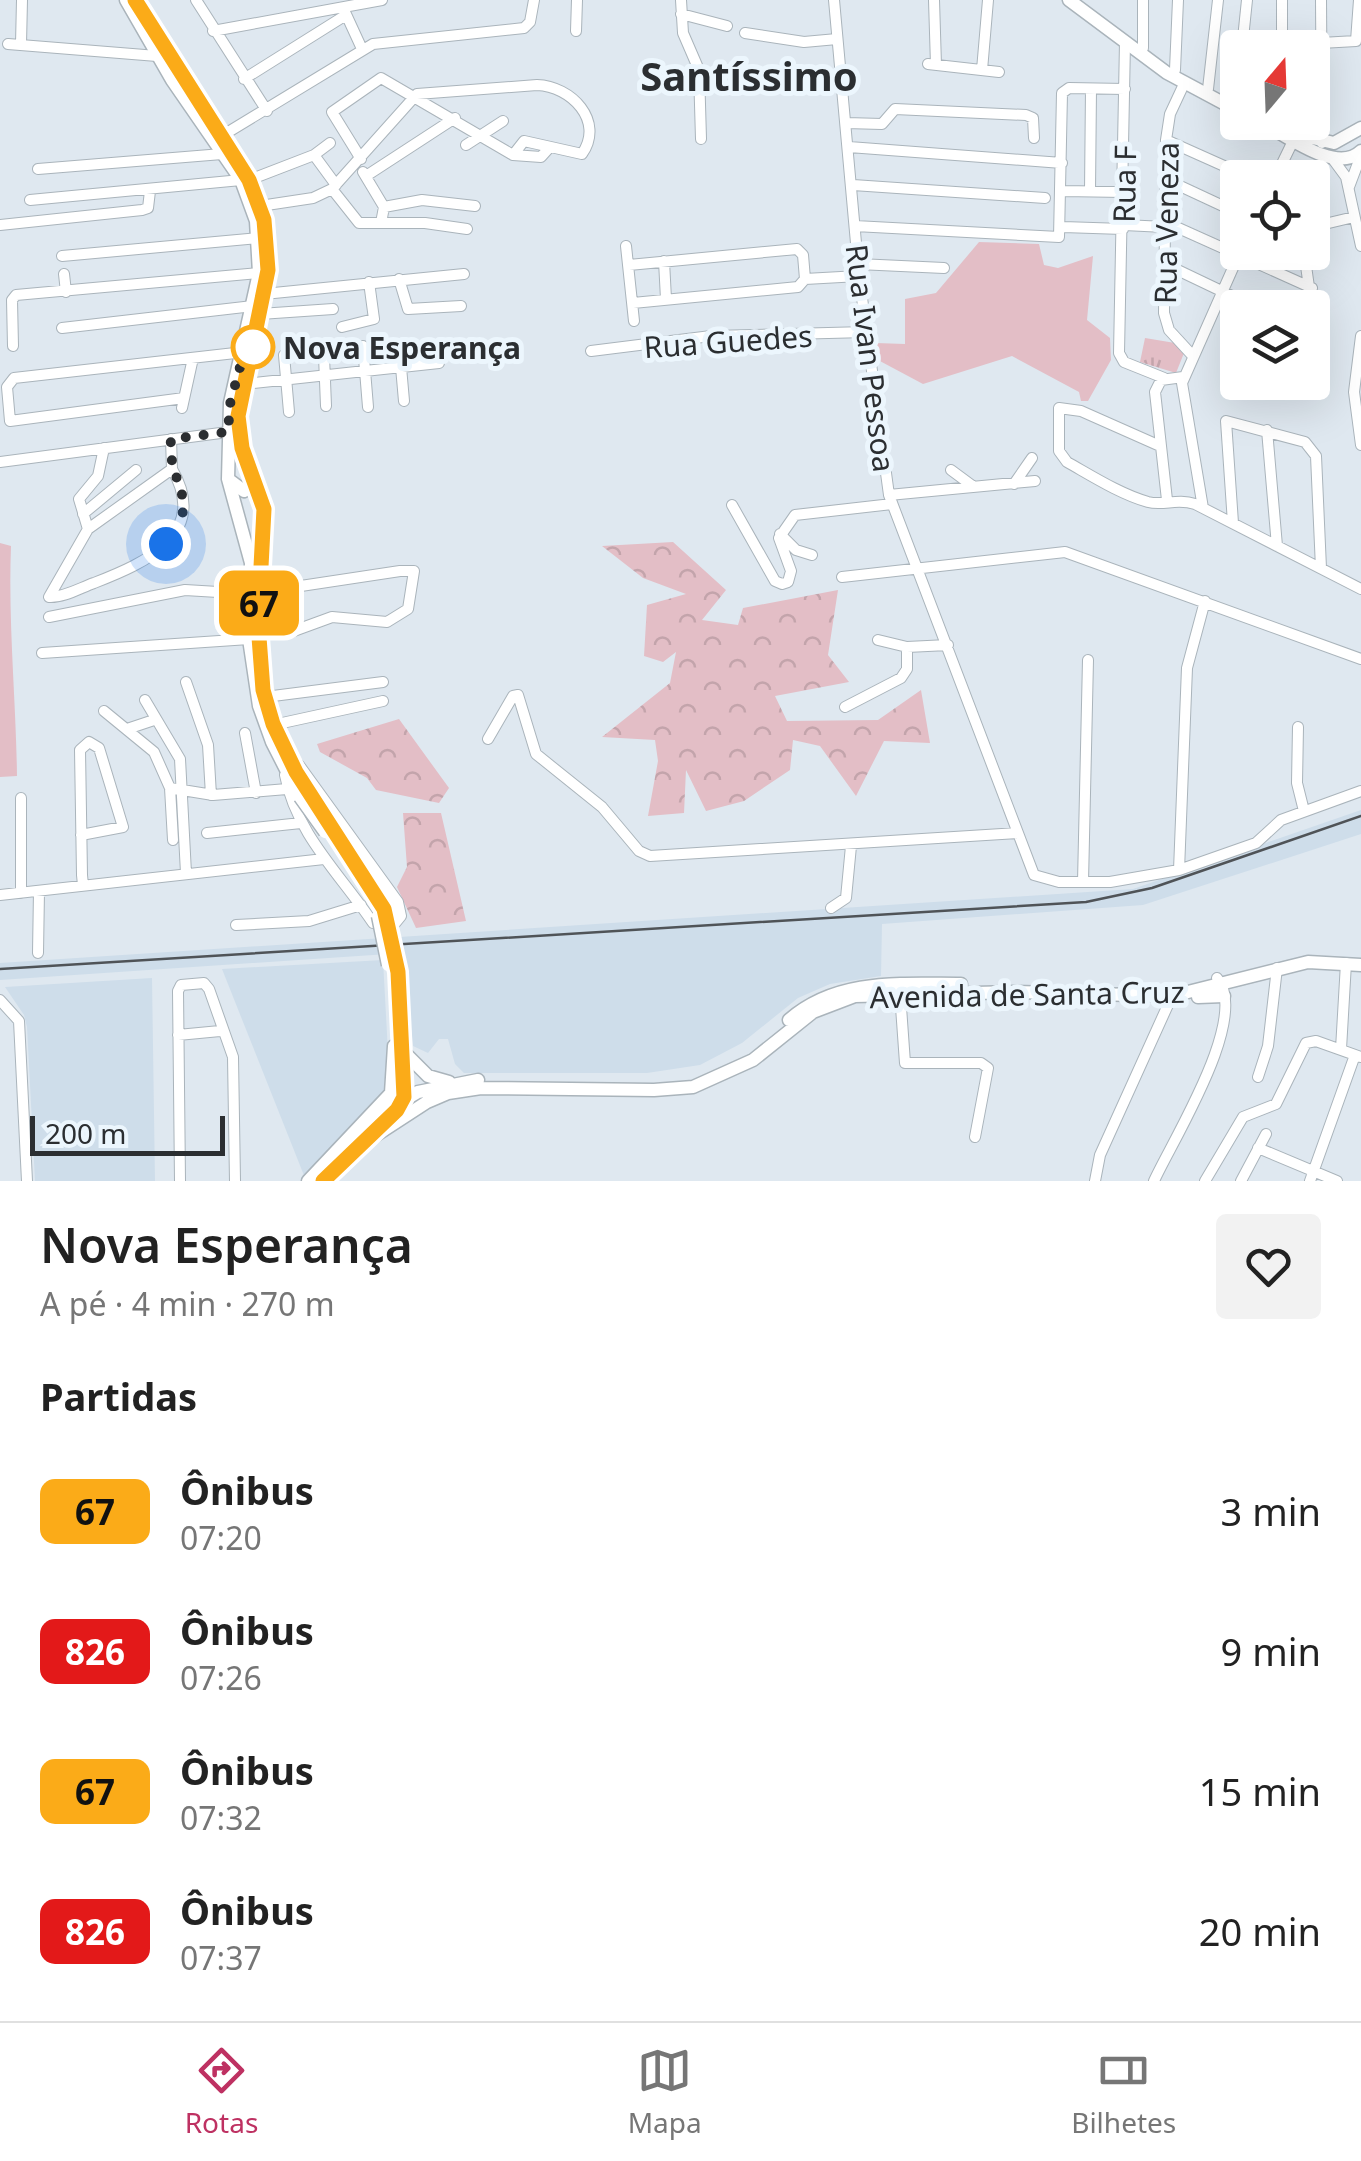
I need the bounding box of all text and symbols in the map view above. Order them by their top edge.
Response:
north arrow [1220,30,1330,140]
map controls [1220,30,1330,400]
district label: Santíssimo [640,48,858,103]
street label: Rua Veneza [1144,142,1188,304]
street label: Rua F [1103,145,1145,223]
button: locate [1220,160,1330,270]
street label: Rua Ivan Pessoa [837,242,905,474]
button: layers [1220,290,1330,400]
street label: Rua Guedes [642,315,814,367]
marker: Nova Esperança [232,326,274,368]
place label: Nova Esperança [283,327,521,368]
your location [141,519,191,569]
line badge: 67 [214,570,304,636]
text: 67 [239,580,279,627]
street label: Avenida de Santa Cruz [869,971,1185,1017]
scale bar [30,1111,225,1156]
text: 200 m [45,1114,127,1152]
text: Nova Esperança [40,1212,413,1277]
button: heart [1216,1214,1321,1319]
text: A pé · 4 min · 270 m [40,1282,335,1325]
text: Partidas [40,1370,197,1422]
text: Ônibus [180,1464,314,1516]
text: 3 min [1221,1485,1321,1537]
text: 67 [75,1488,115,1535]
text: 07:20 [180,1516,262,1559]
text: Ônibus [180,1604,314,1656]
text: 9 min [1221,1625,1321,1677]
text: 826 [65,1628,125,1675]
text: 07:26 [180,1656,262,1699]
text: Ônibus [180,1744,314,1796]
text: 15 min [1199,1765,1321,1817]
text: 67 [75,1768,115,1815]
text: 07:32 [180,1796,262,1839]
text: Ônibus [180,1884,314,1936]
text: 20 min [1199,1905,1321,1957]
text: 826 [65,1908,125,1955]
text: 07:37 [180,1936,262,1979]
tab: Rotas [185,2043,258,2141]
tab: Mapa [628,2043,702,2141]
tab: Bilhetes [1071,2043,1176,2141]

